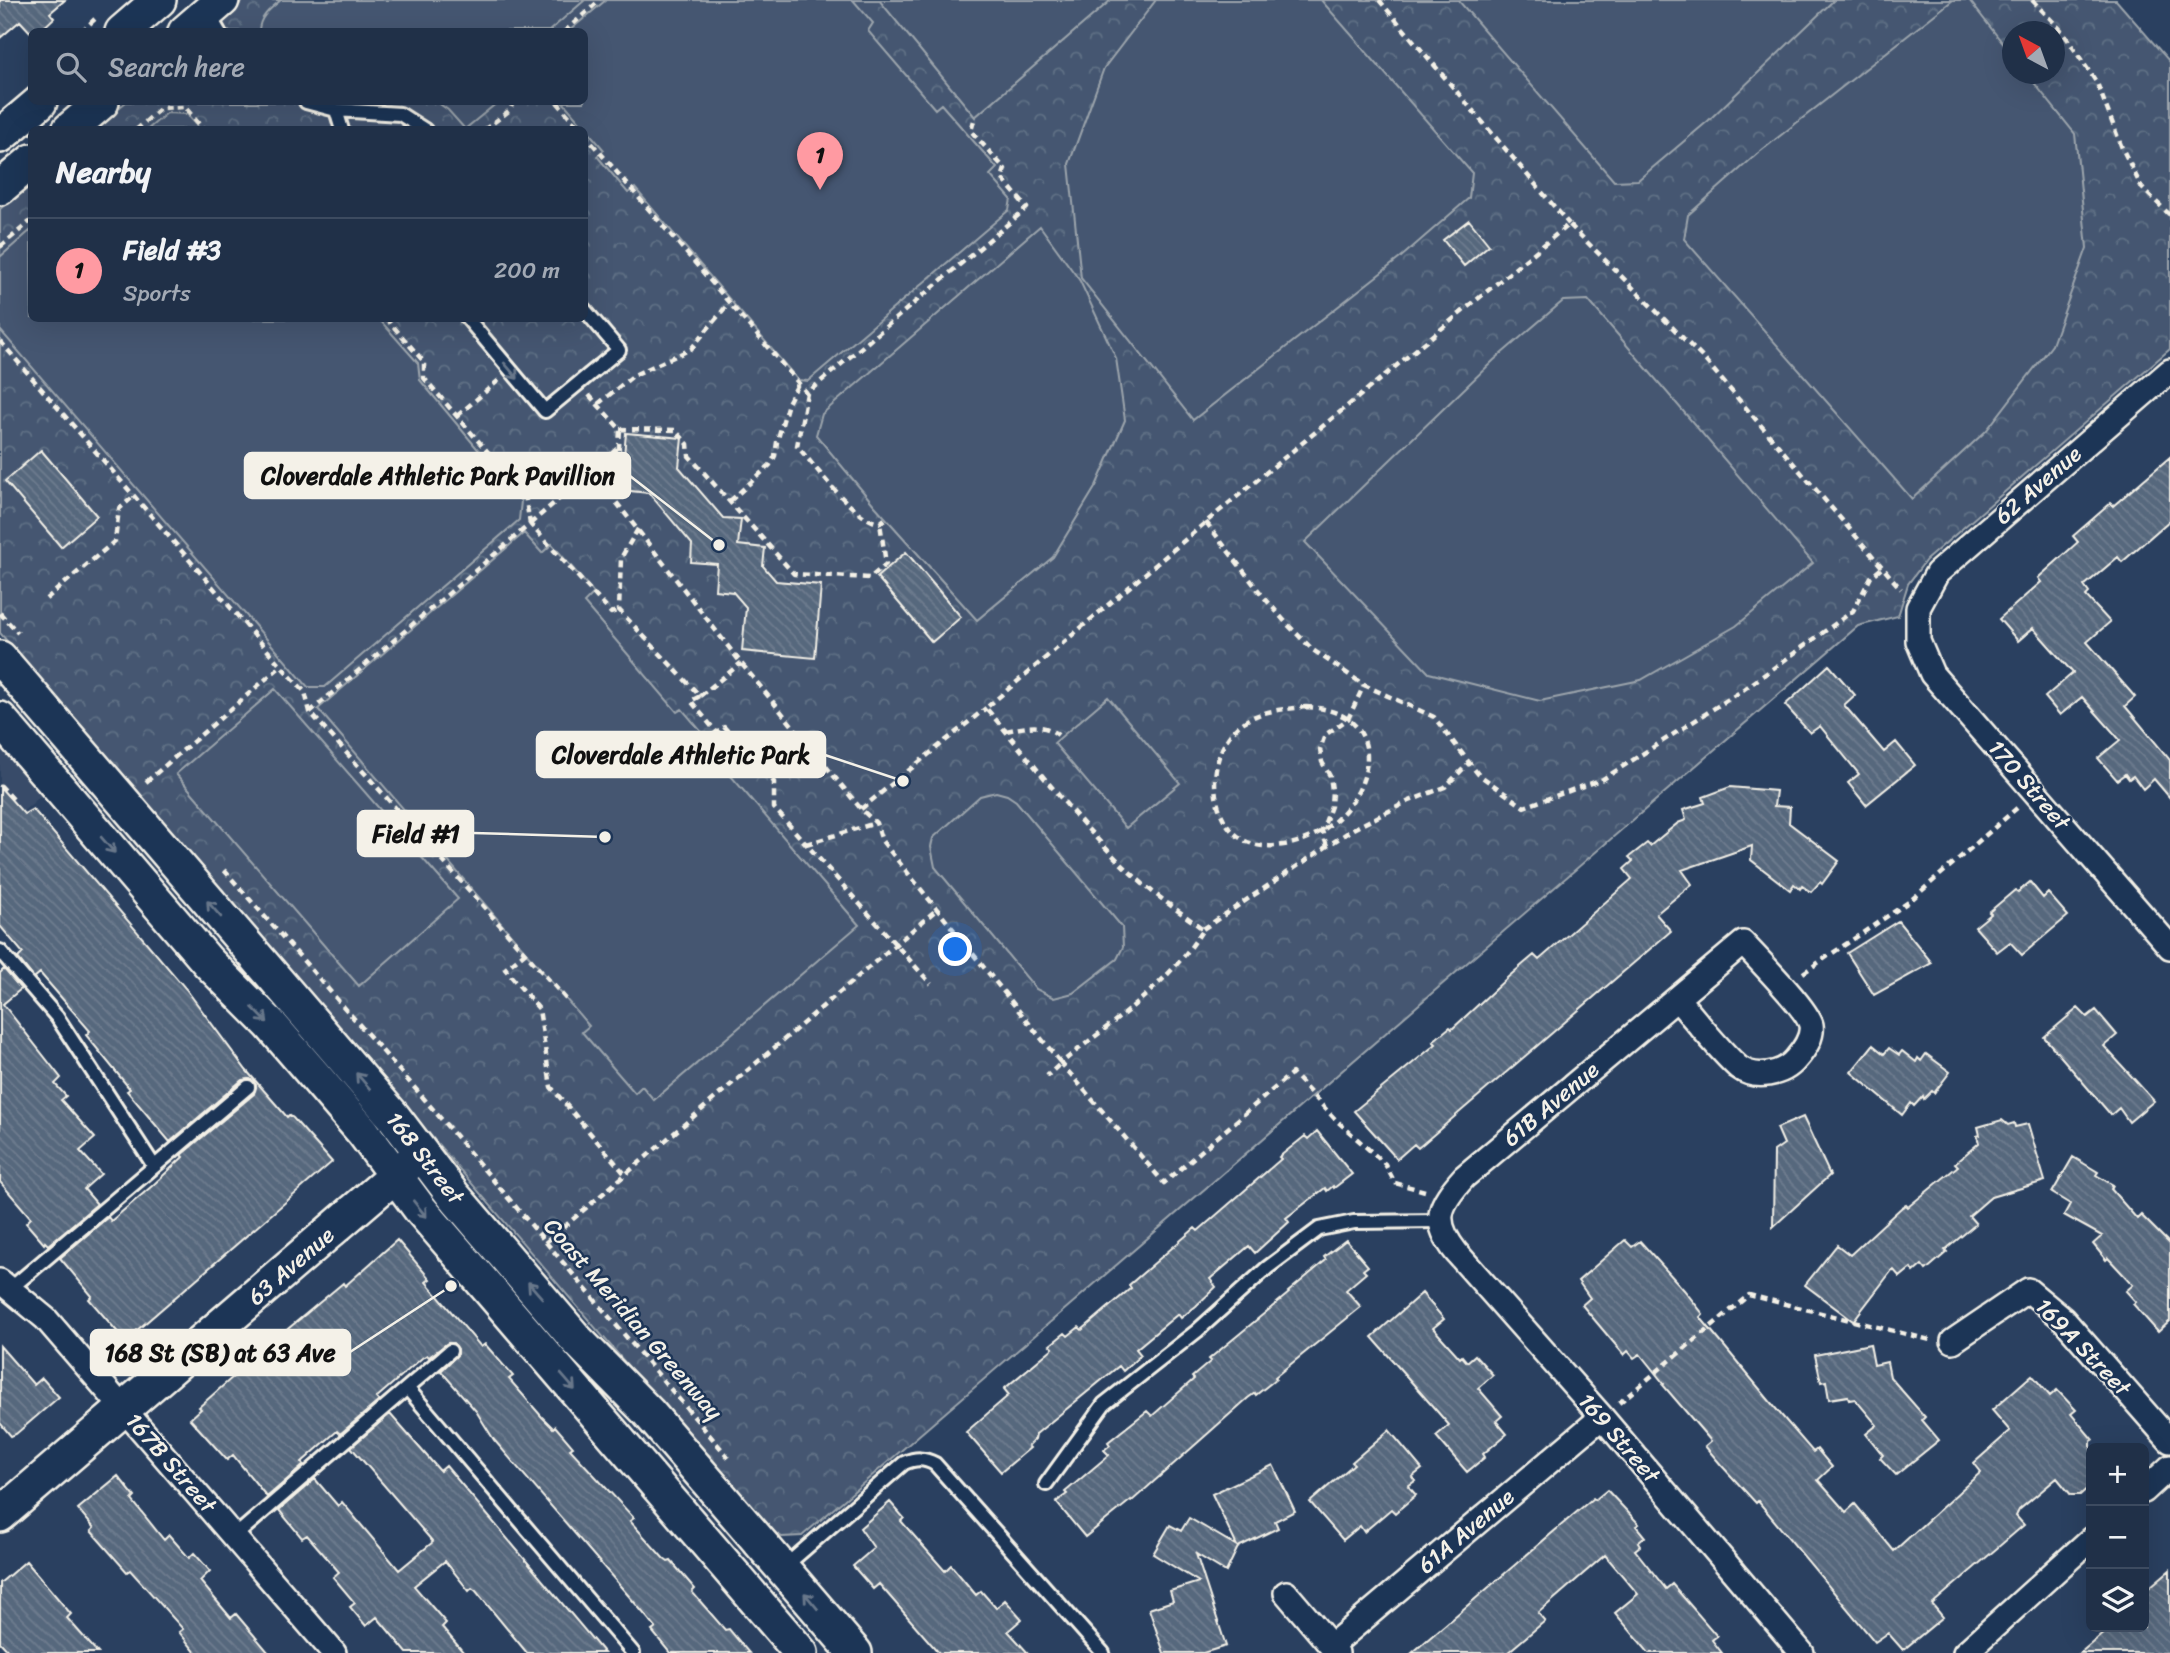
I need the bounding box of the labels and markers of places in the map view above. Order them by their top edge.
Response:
pin: 1 [797,132,843,190]
callout: Cloverdale Athletic Park Pavillion [245,453,630,498]
callout: Cloverdale Athletic Park [537,732,825,777]
callout: Field #1 [358,811,473,856]
callout: 168 St (SB) at 63 Ave [91,1330,350,1375]

